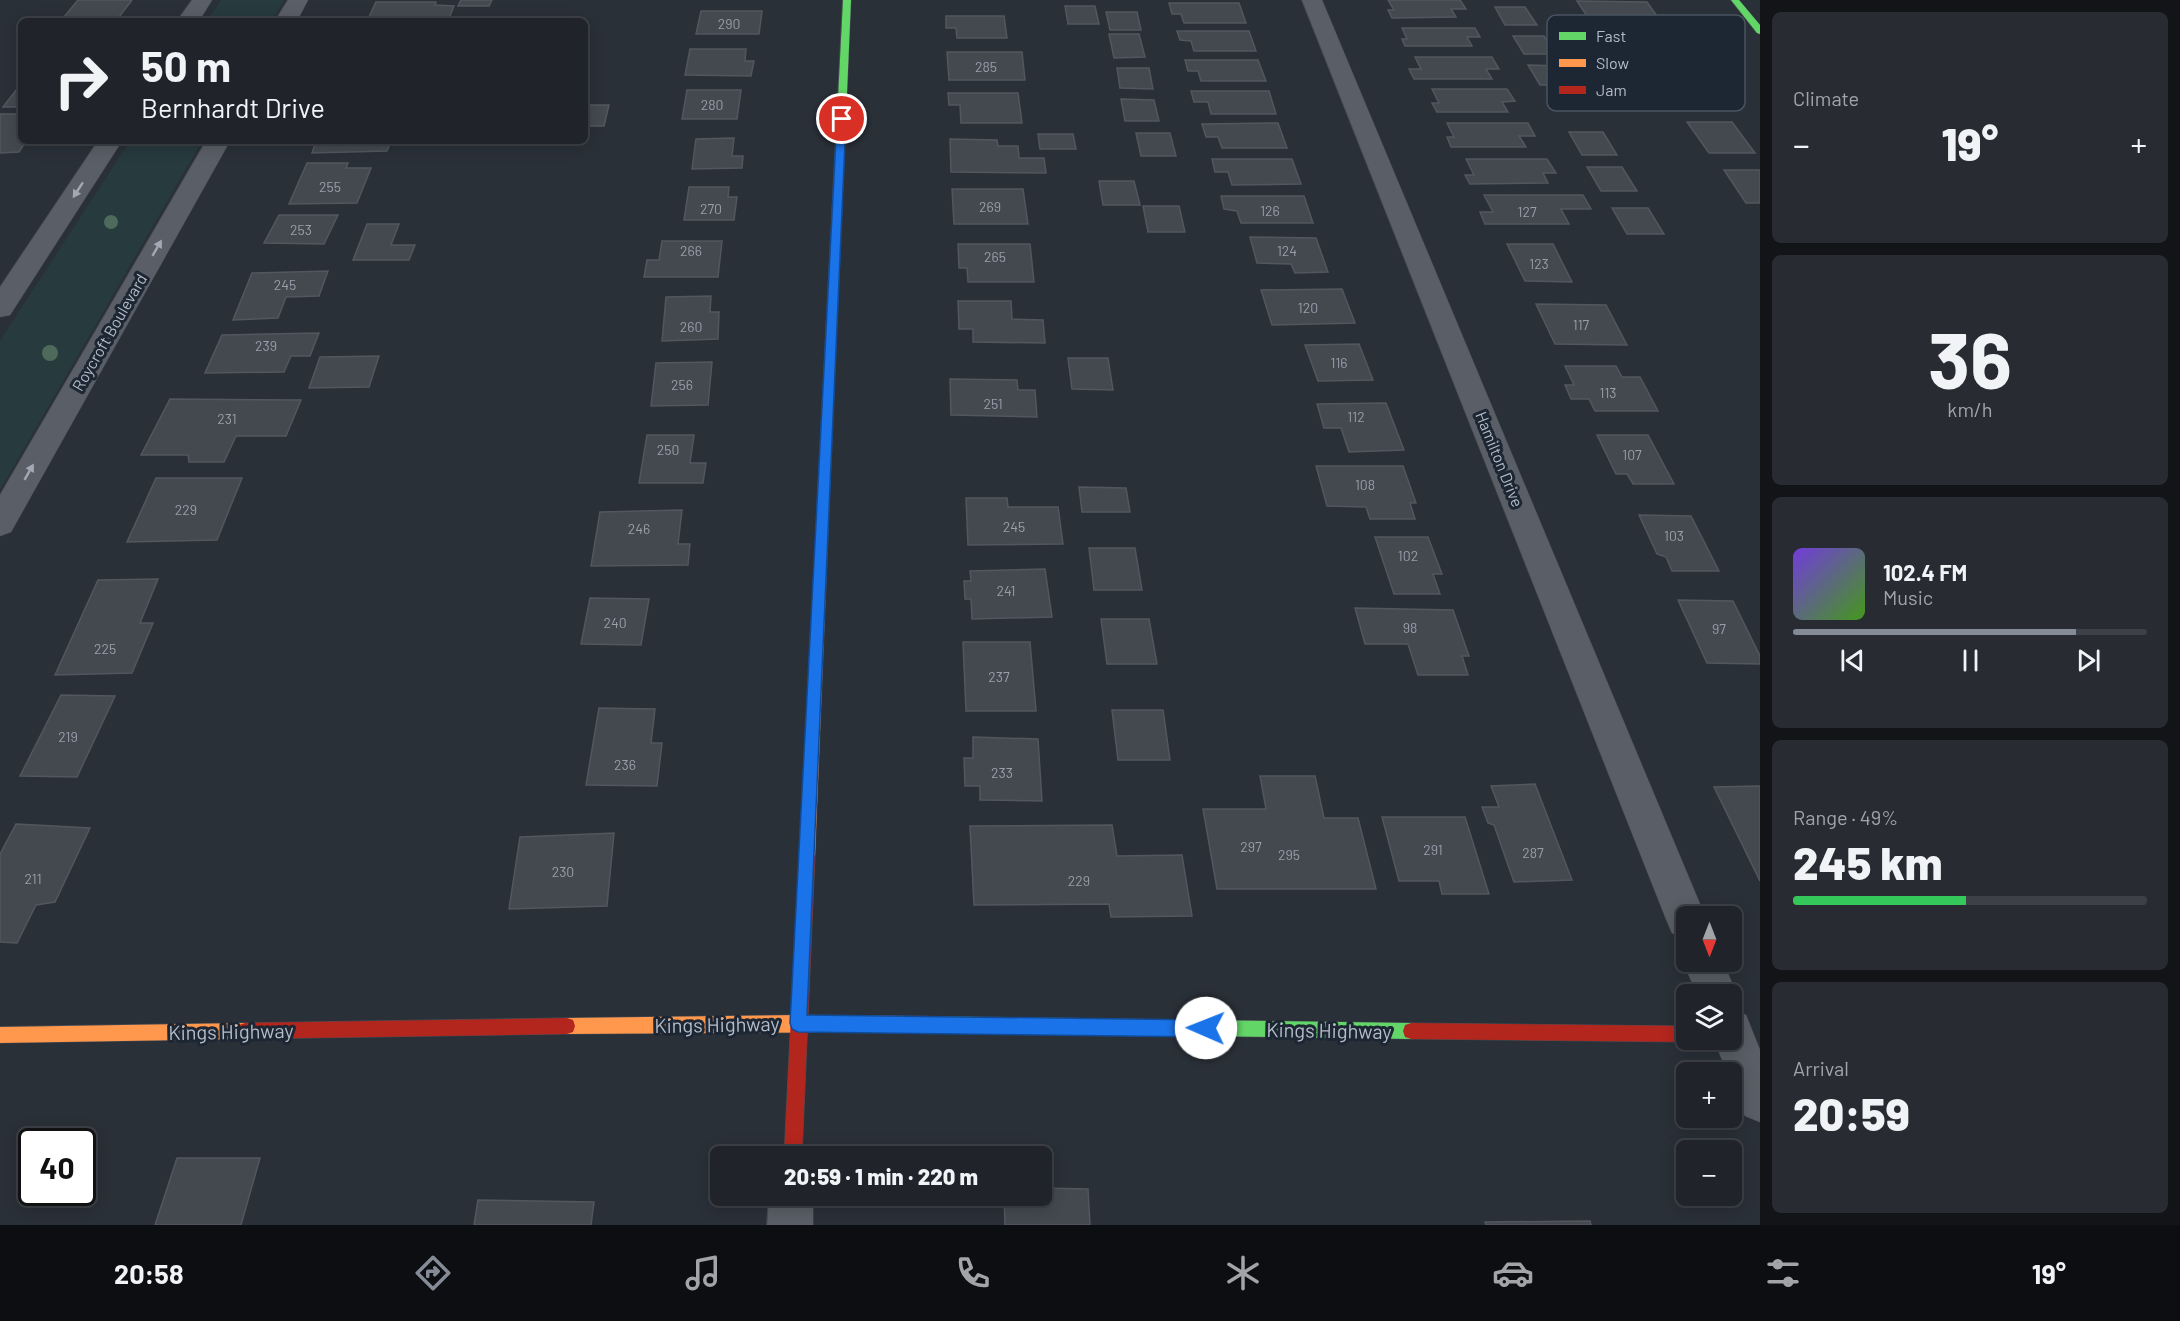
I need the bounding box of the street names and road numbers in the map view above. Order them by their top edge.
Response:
street label: Roycroft Boulevard [68,270,150,394]
street label: Hamilton Drive [1472,408,1528,510]
street label: Kings Highway [654,1011,780,1037]
street label: Kings Highway [1266,1017,1392,1043]
street label: Kings Highway [168,1018,294,1044]

